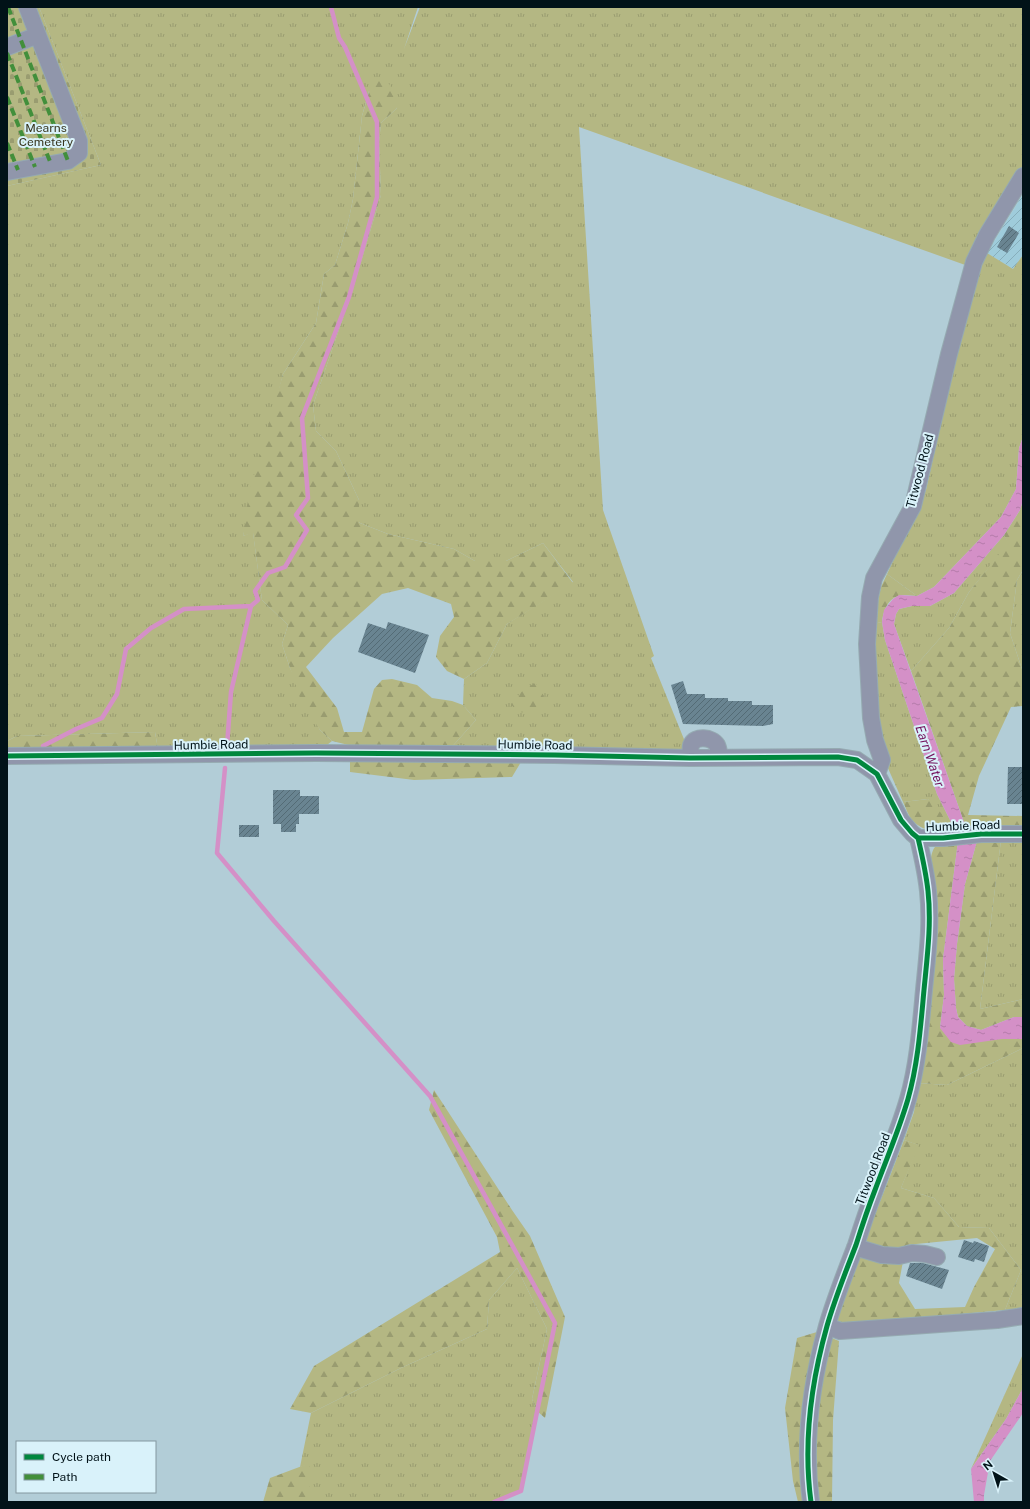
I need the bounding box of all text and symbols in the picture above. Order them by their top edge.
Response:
park label: Mearns Cemetery [19,121,74,149]
street label: Titwood Road [903,432,937,510]
water label: Earn Water [912,723,948,789]
street label: Humbie Road [173,737,249,753]
street label: Humbie Road [497,737,573,753]
street label: Humbie Road [925,818,1001,834]
street label: Titwood Road [853,1131,893,1207]
legend [16,1441,156,1493]
text: Cycle path [52,1450,111,1464]
north arrow [974,1453,1014,1493]
text: N [981,1458,995,1473]
text: Path [52,1470,78,1484]

